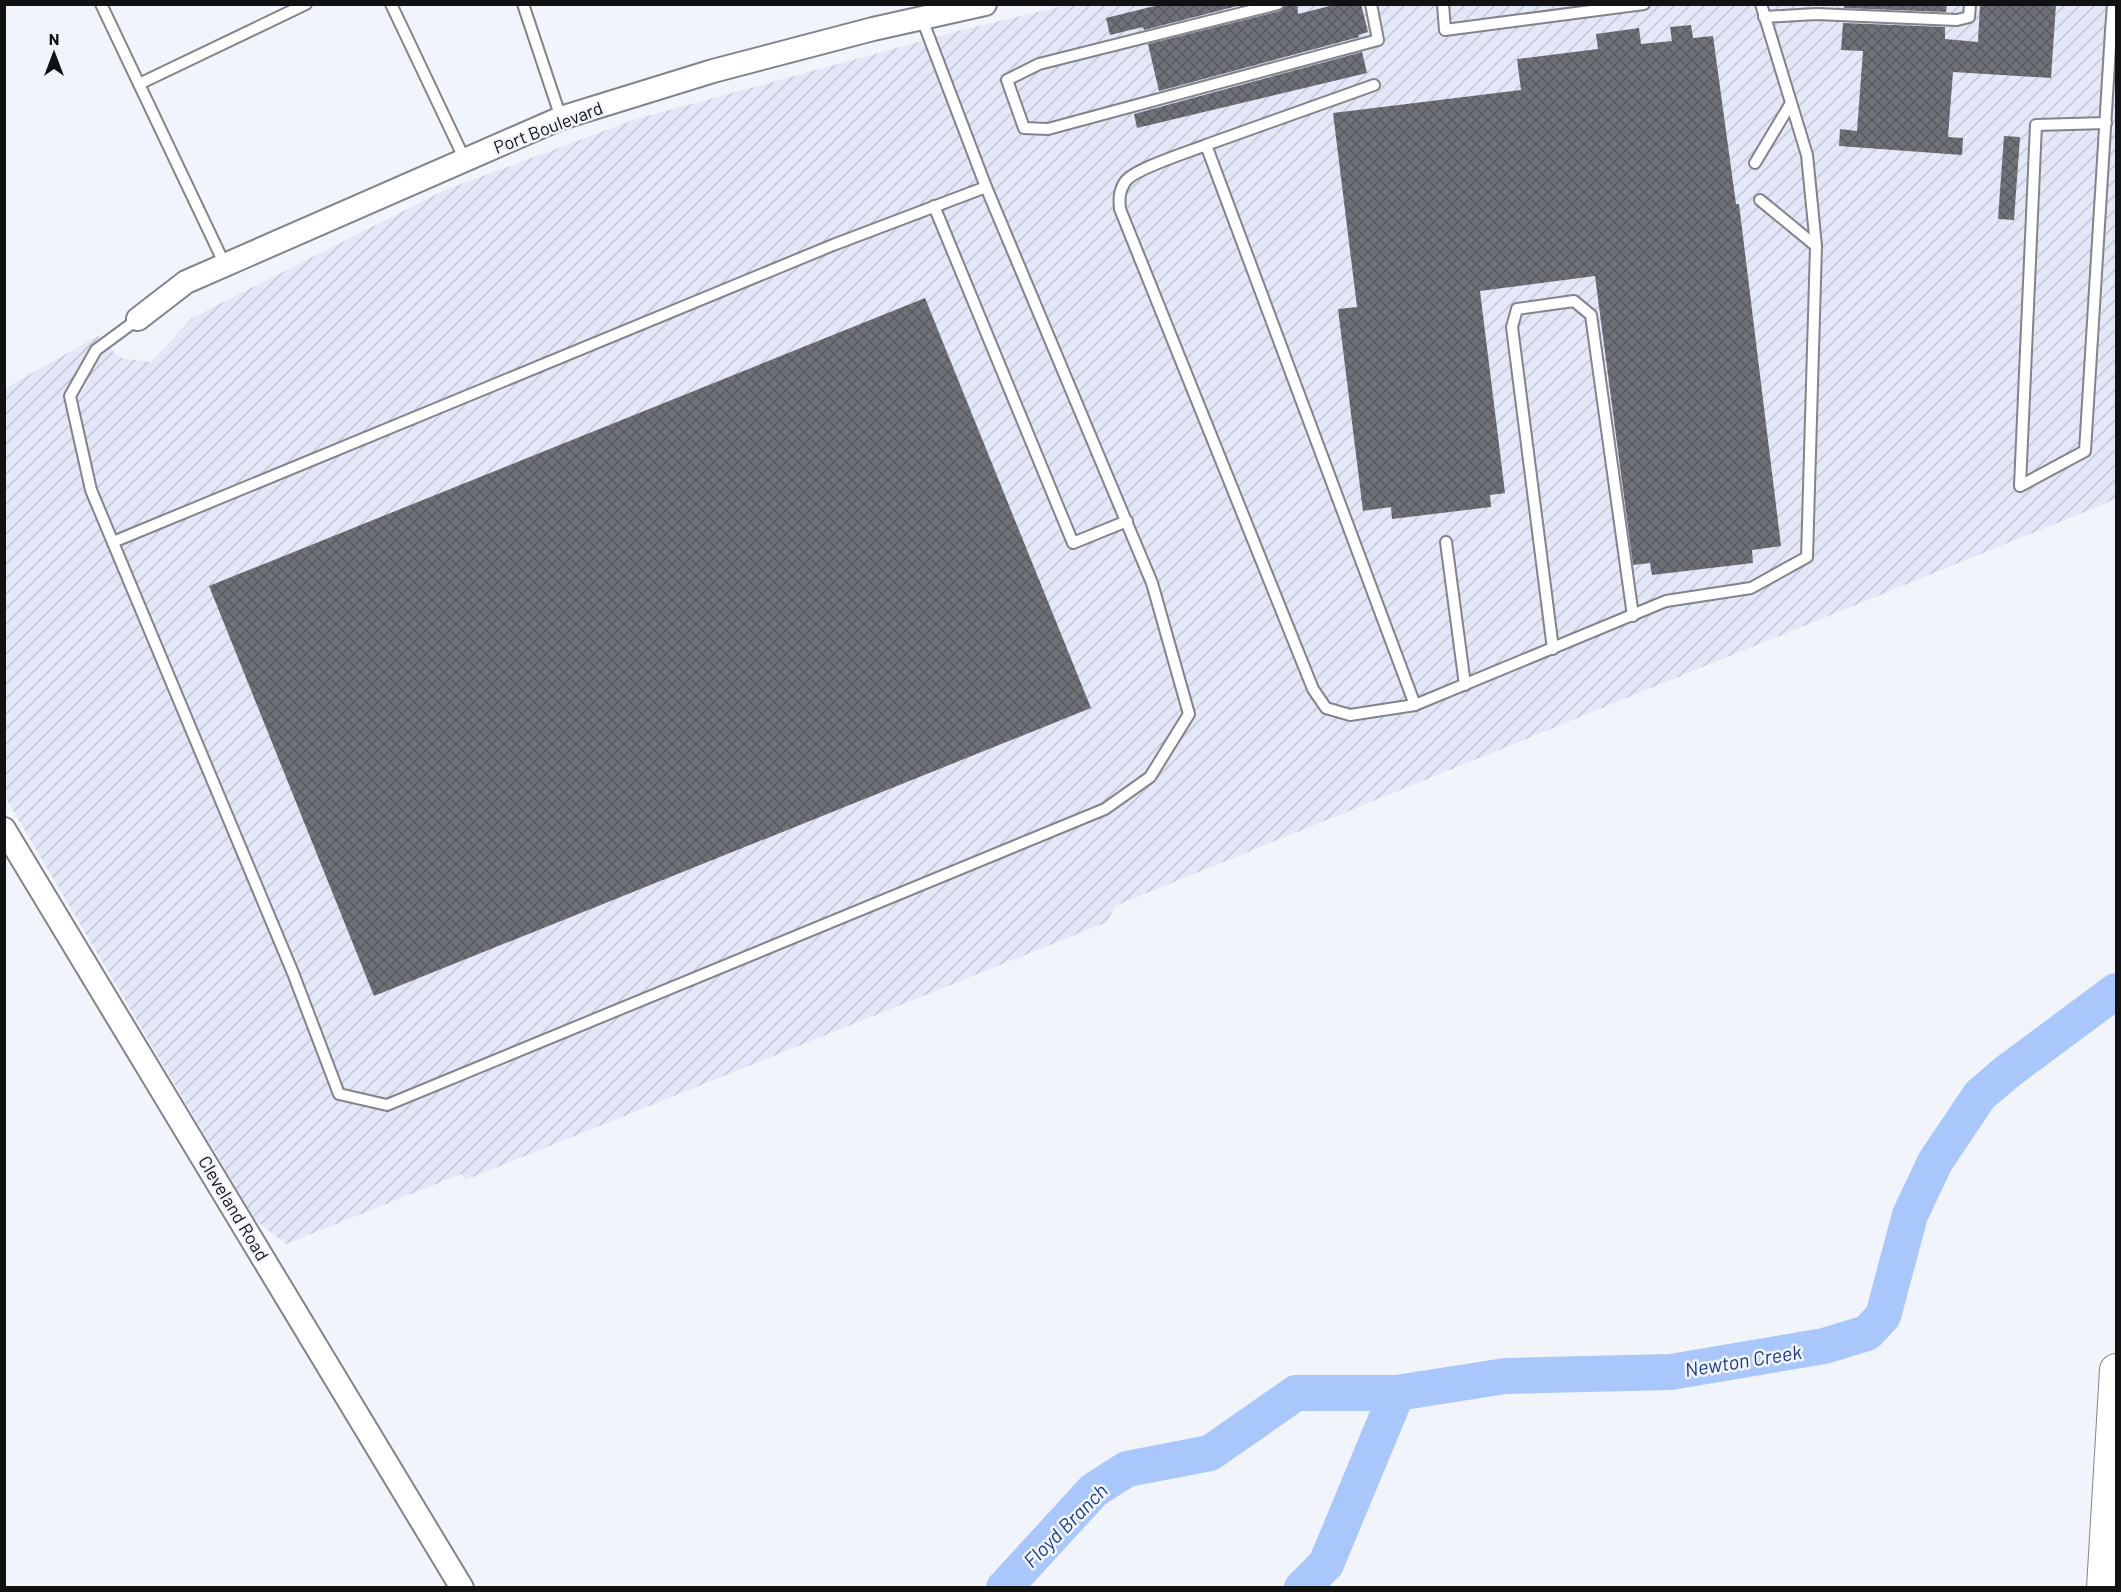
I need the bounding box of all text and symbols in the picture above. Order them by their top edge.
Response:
north arrow [24,24,84,84]
text: N [49,29,59,48]
street label: Port Boulevard [490,96,606,158]
street label: Cleveland Road [194,1152,274,1264]
water label: Newton Creek [1683,1339,1803,1381]
water label: Floyd Branch [1018,1478,1112,1572]

